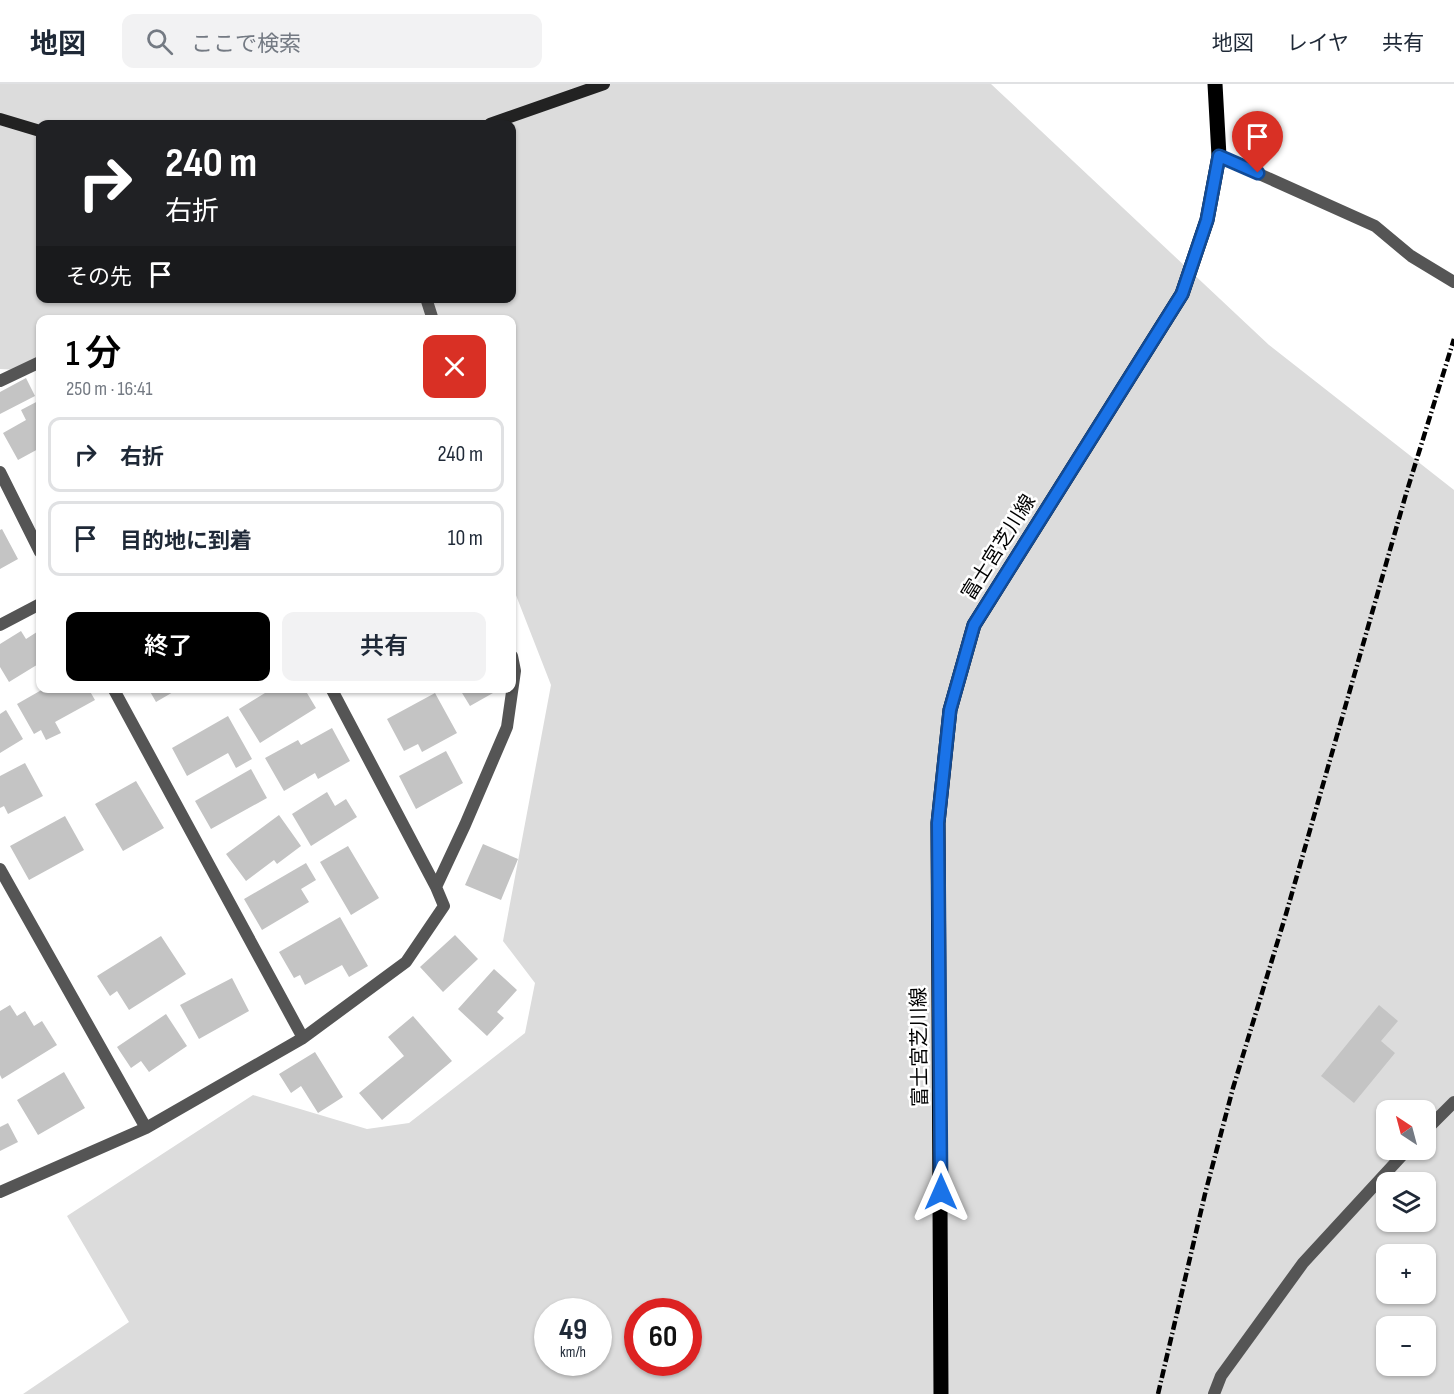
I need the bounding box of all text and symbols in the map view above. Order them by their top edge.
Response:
search box [122,14,542,68]
icon: search [143,25,176,58]
text: 地図 [30,28,86,61]
text: ここで検索 [191,31,301,58]
text: 地図 [1212,31,1254,56]
text: レイヤ [1287,31,1349,56]
text: 共有 [1382,31,1424,56]
pin [1232,111,1283,173]
icon: arrive [1241,120,1274,153]
text: 240 m [165,138,257,189]
icon: right [66,144,144,222]
text: 右折 [165,196,219,228]
icon: arrive [144,258,177,291]
text: その先 [66,264,132,291]
text: 1 分 [66,333,121,376]
button: close [423,335,486,398]
text: 250 m · 16:41 [66,377,153,401]
icon: right [69,438,102,471]
text: 240 m [437,441,483,468]
text: 右折 [120,444,164,471]
street label: 富士宮芝川線 [957,490,1041,605]
icon: arrive [69,522,102,555]
text: 10 m [448,525,483,552]
text: 目的地に到着 [120,528,252,555]
button: 終了 [66,612,270,681]
button: 共有 [282,612,486,681]
street label: 富士宮芝川線 [907,987,933,1107]
north arrow [1376,1100,1436,1160]
map controls [1376,1100,1436,1376]
position arrow [909,1160,973,1224]
button: layers [1376,1172,1436,1232]
button: + [1376,1244,1436,1304]
speed limit sign: 60 [624,1298,702,1376]
text: 49 [559,1312,587,1348]
button: − [1376,1316,1436,1376]
text: km/h [560,1343,586,1362]

